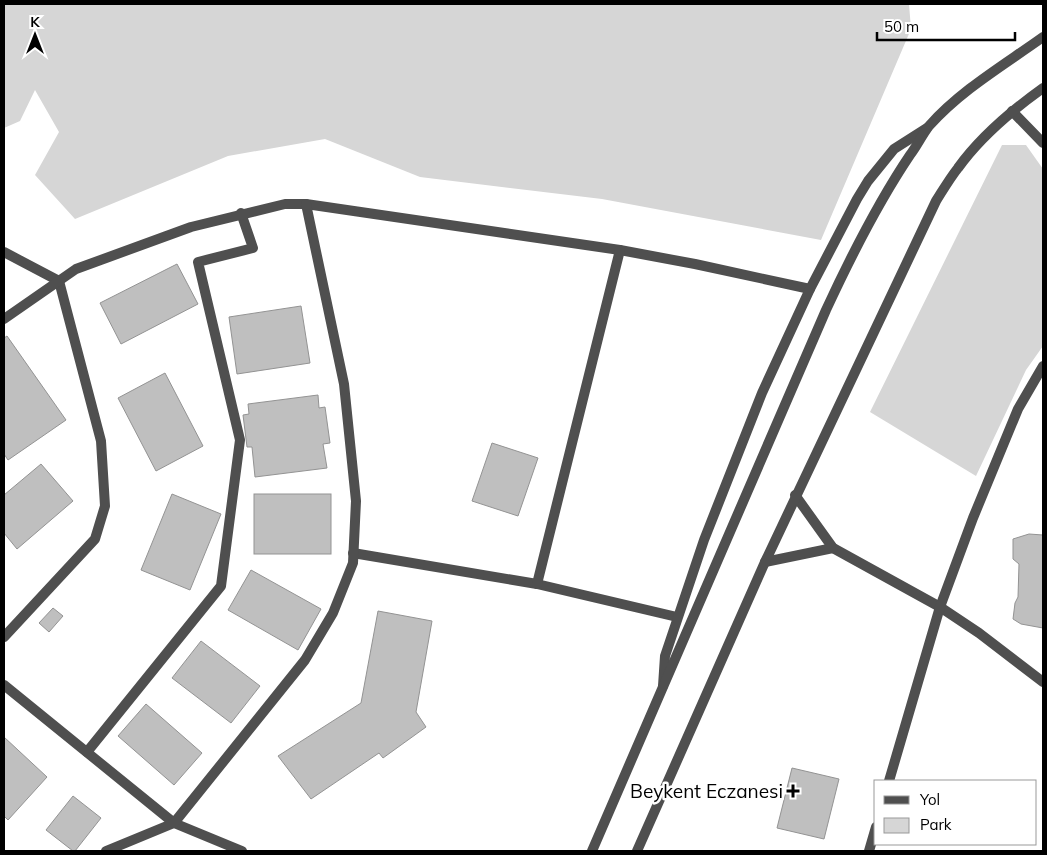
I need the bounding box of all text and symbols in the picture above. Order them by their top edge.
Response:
north arrow [10,10,60,60]
scale bar [877,10,1014,42]
text: K [30,13,40,31]
text: 50 m [884,17,919,36]
place label: Beykent Eczanesi [630,779,783,803]
legend [874,780,1037,845]
marker: Beykent Eczanesi [787,785,799,797]
text: Yol [919,790,940,809]
text: Park [920,815,952,834]

